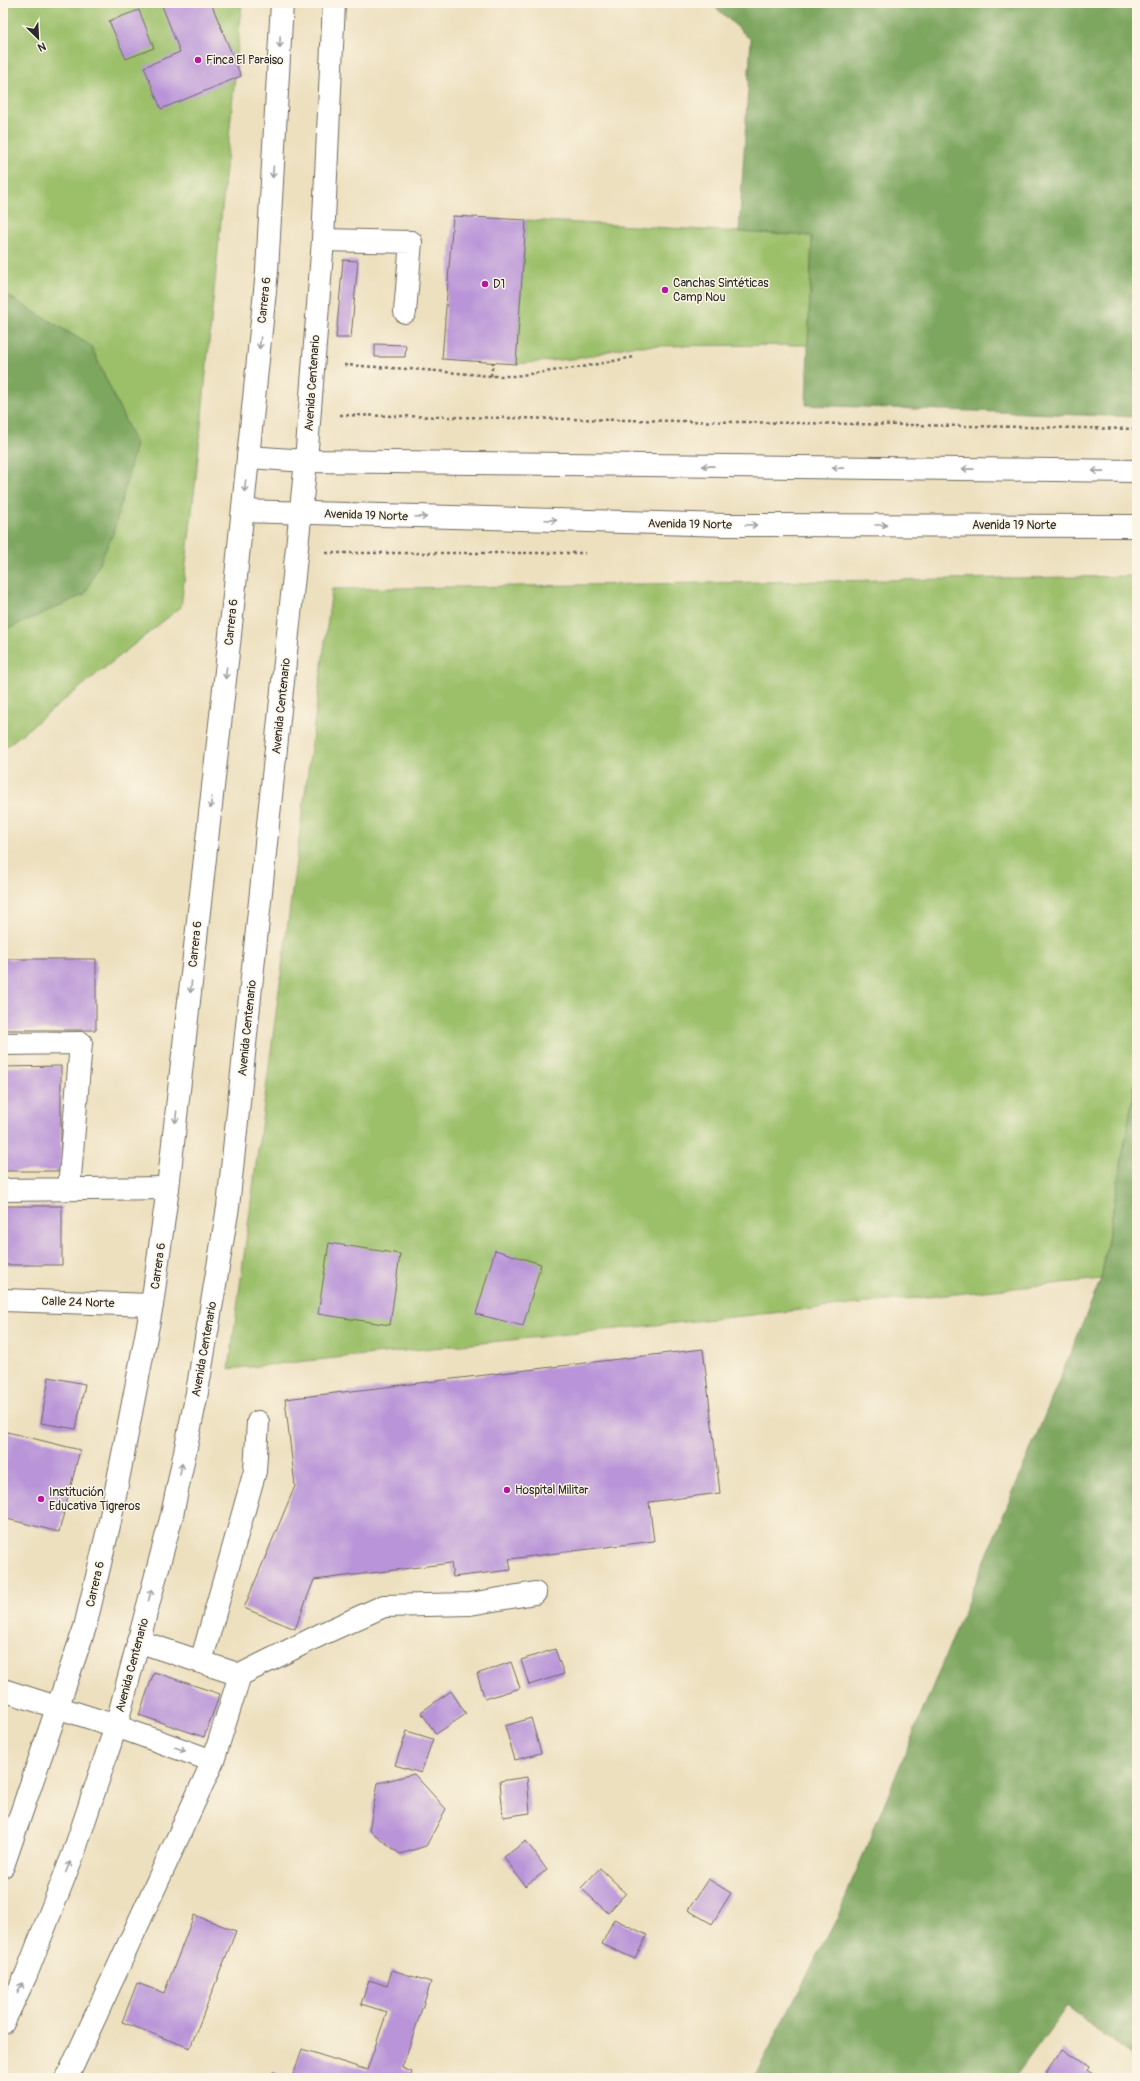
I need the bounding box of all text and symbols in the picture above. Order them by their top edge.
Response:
north arrow [18,18,58,58]
one-way arrow [276,35,284,48]
text: N [35,39,48,54]
place label: Finca El Paraiso [206,53,284,68]
marker: Finca El Paraiso [193,55,203,65]
one-way arrow [270,165,277,178]
street label: Carrera 6 [255,276,274,324]
place label: Canchas Sintéticas Camp Nou [673,276,769,305]
place label: D1 [493,277,505,292]
marker: D1 [480,279,490,289]
marker: Canchas Sintéticas Camp Nou [660,285,670,295]
street label: Avenida Centenario [302,334,323,432]
one-way arrow [256,336,264,349]
one-way arrow [702,462,715,470]
one-way arrow [832,464,845,471]
one-way arrow [962,465,975,473]
one-way arrow [1092,467,1105,475]
one-way arrow [241,480,249,493]
street label: Avenida 19 Norte [324,507,408,524]
one-way arrow [414,513,427,521]
one-way arrow [544,516,557,524]
street label: Avenida 19 Norte [648,516,732,533]
street label: Avenida 19 Norte [972,518,1056,533]
one-way arrow [744,521,757,529]
one-way arrow [874,521,887,529]
street label: Carrera 6 [222,598,241,646]
street label: Avenida Centenario [269,657,294,755]
one-way arrow [222,666,230,679]
one-way arrow [208,796,215,809]
street label: Carrera 6 [186,920,205,968]
street label: Avenida Centenario [235,979,260,1077]
one-way arrow [187,981,194,994]
one-way arrow [172,1110,180,1123]
street label: Carrera 6 [148,1242,169,1290]
street label: Calle 24 Norte [41,1294,115,1311]
street label: Avenida Centenario [189,1300,220,1398]
one-way arrow [178,1463,186,1476]
place label: Hospital Militar [515,1483,589,1498]
place label: Institución Educativa Tigreros [49,1485,141,1514]
marker: Hospital Militar [502,1485,512,1495]
marker: Institución Educativa Tigreros [36,1494,46,1504]
street label: Carrera 6 [83,1560,108,1609]
one-way arrow [147,1589,155,1602]
street label: Avenida Centenario [113,1616,152,1714]
one-way arrow [174,1746,186,1754]
one-way arrow [65,1862,73,1874]
one-way arrow [17,1982,24,1994]

